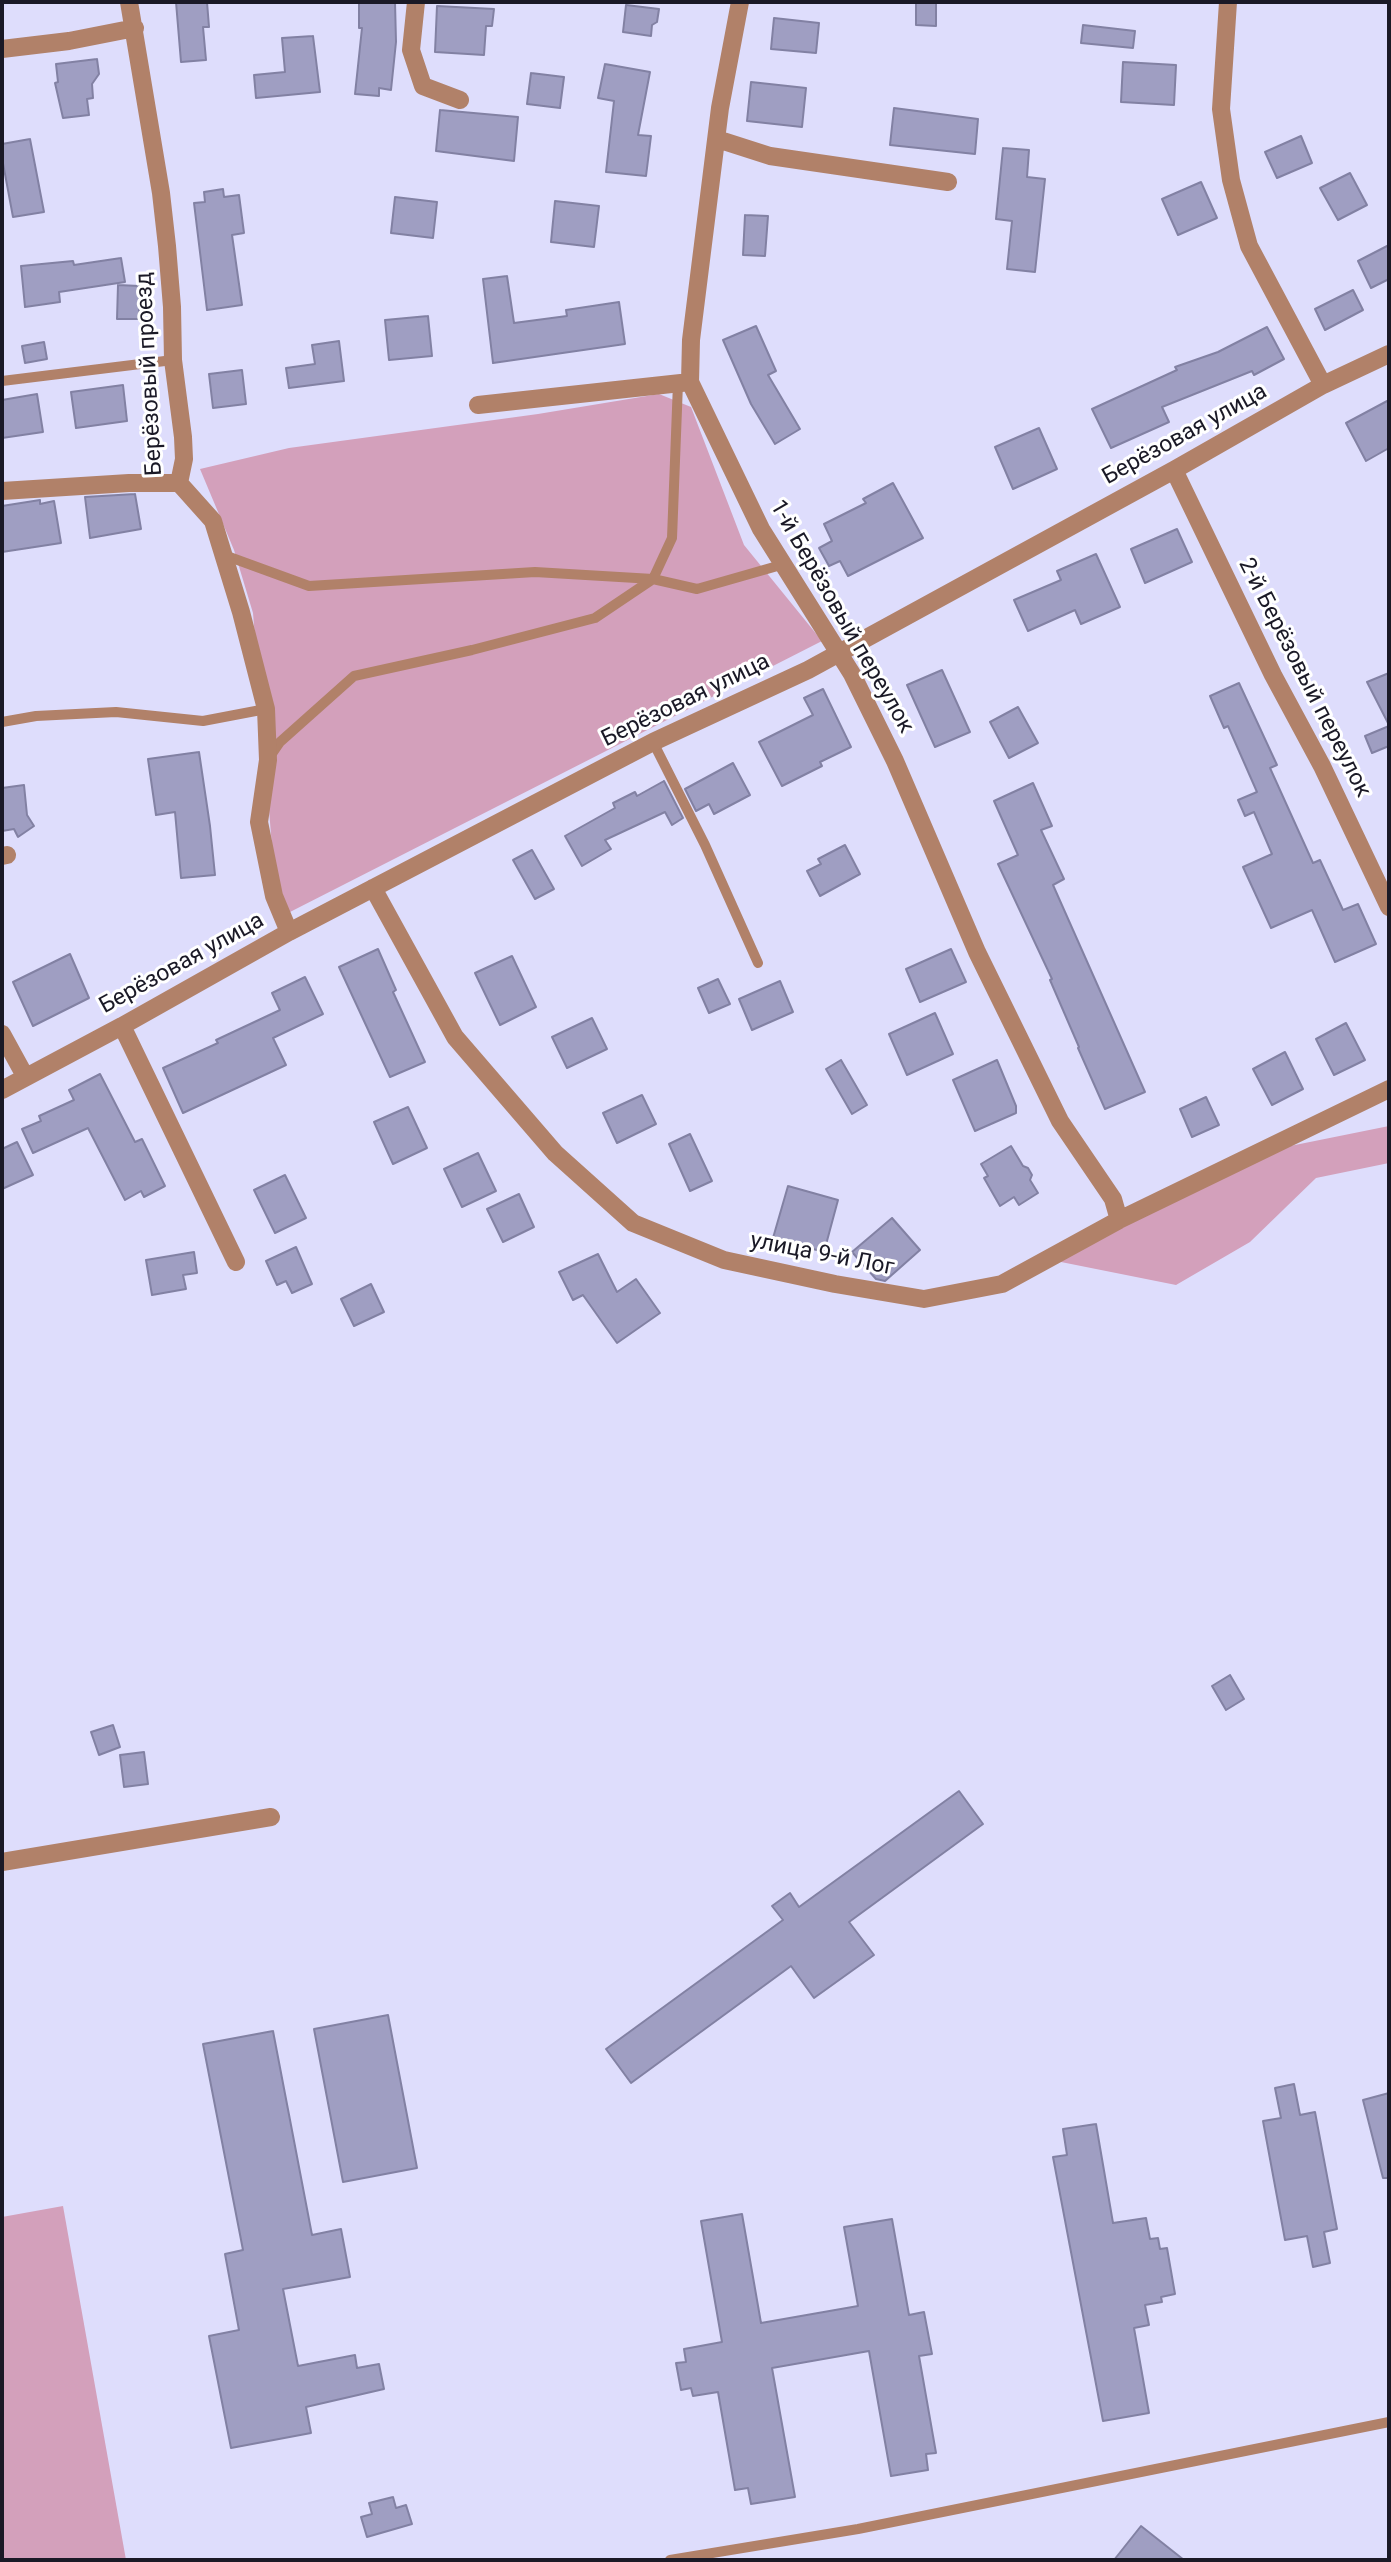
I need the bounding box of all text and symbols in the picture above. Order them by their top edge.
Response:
street label: Берёзовый проезд [131,272,169,476]
street label: Берёзовая улица [1098,378,1272,492]
street label: 1-й Берёзовый переулок [763,496,919,738]
street label: 2-й Берёзовый переулок [1232,554,1376,802]
street label: Берёзовая улица [597,648,775,754]
street label: Берёзовая улица [95,907,269,1021]
street label: улица 9-й Лог [748,1228,896,1282]

